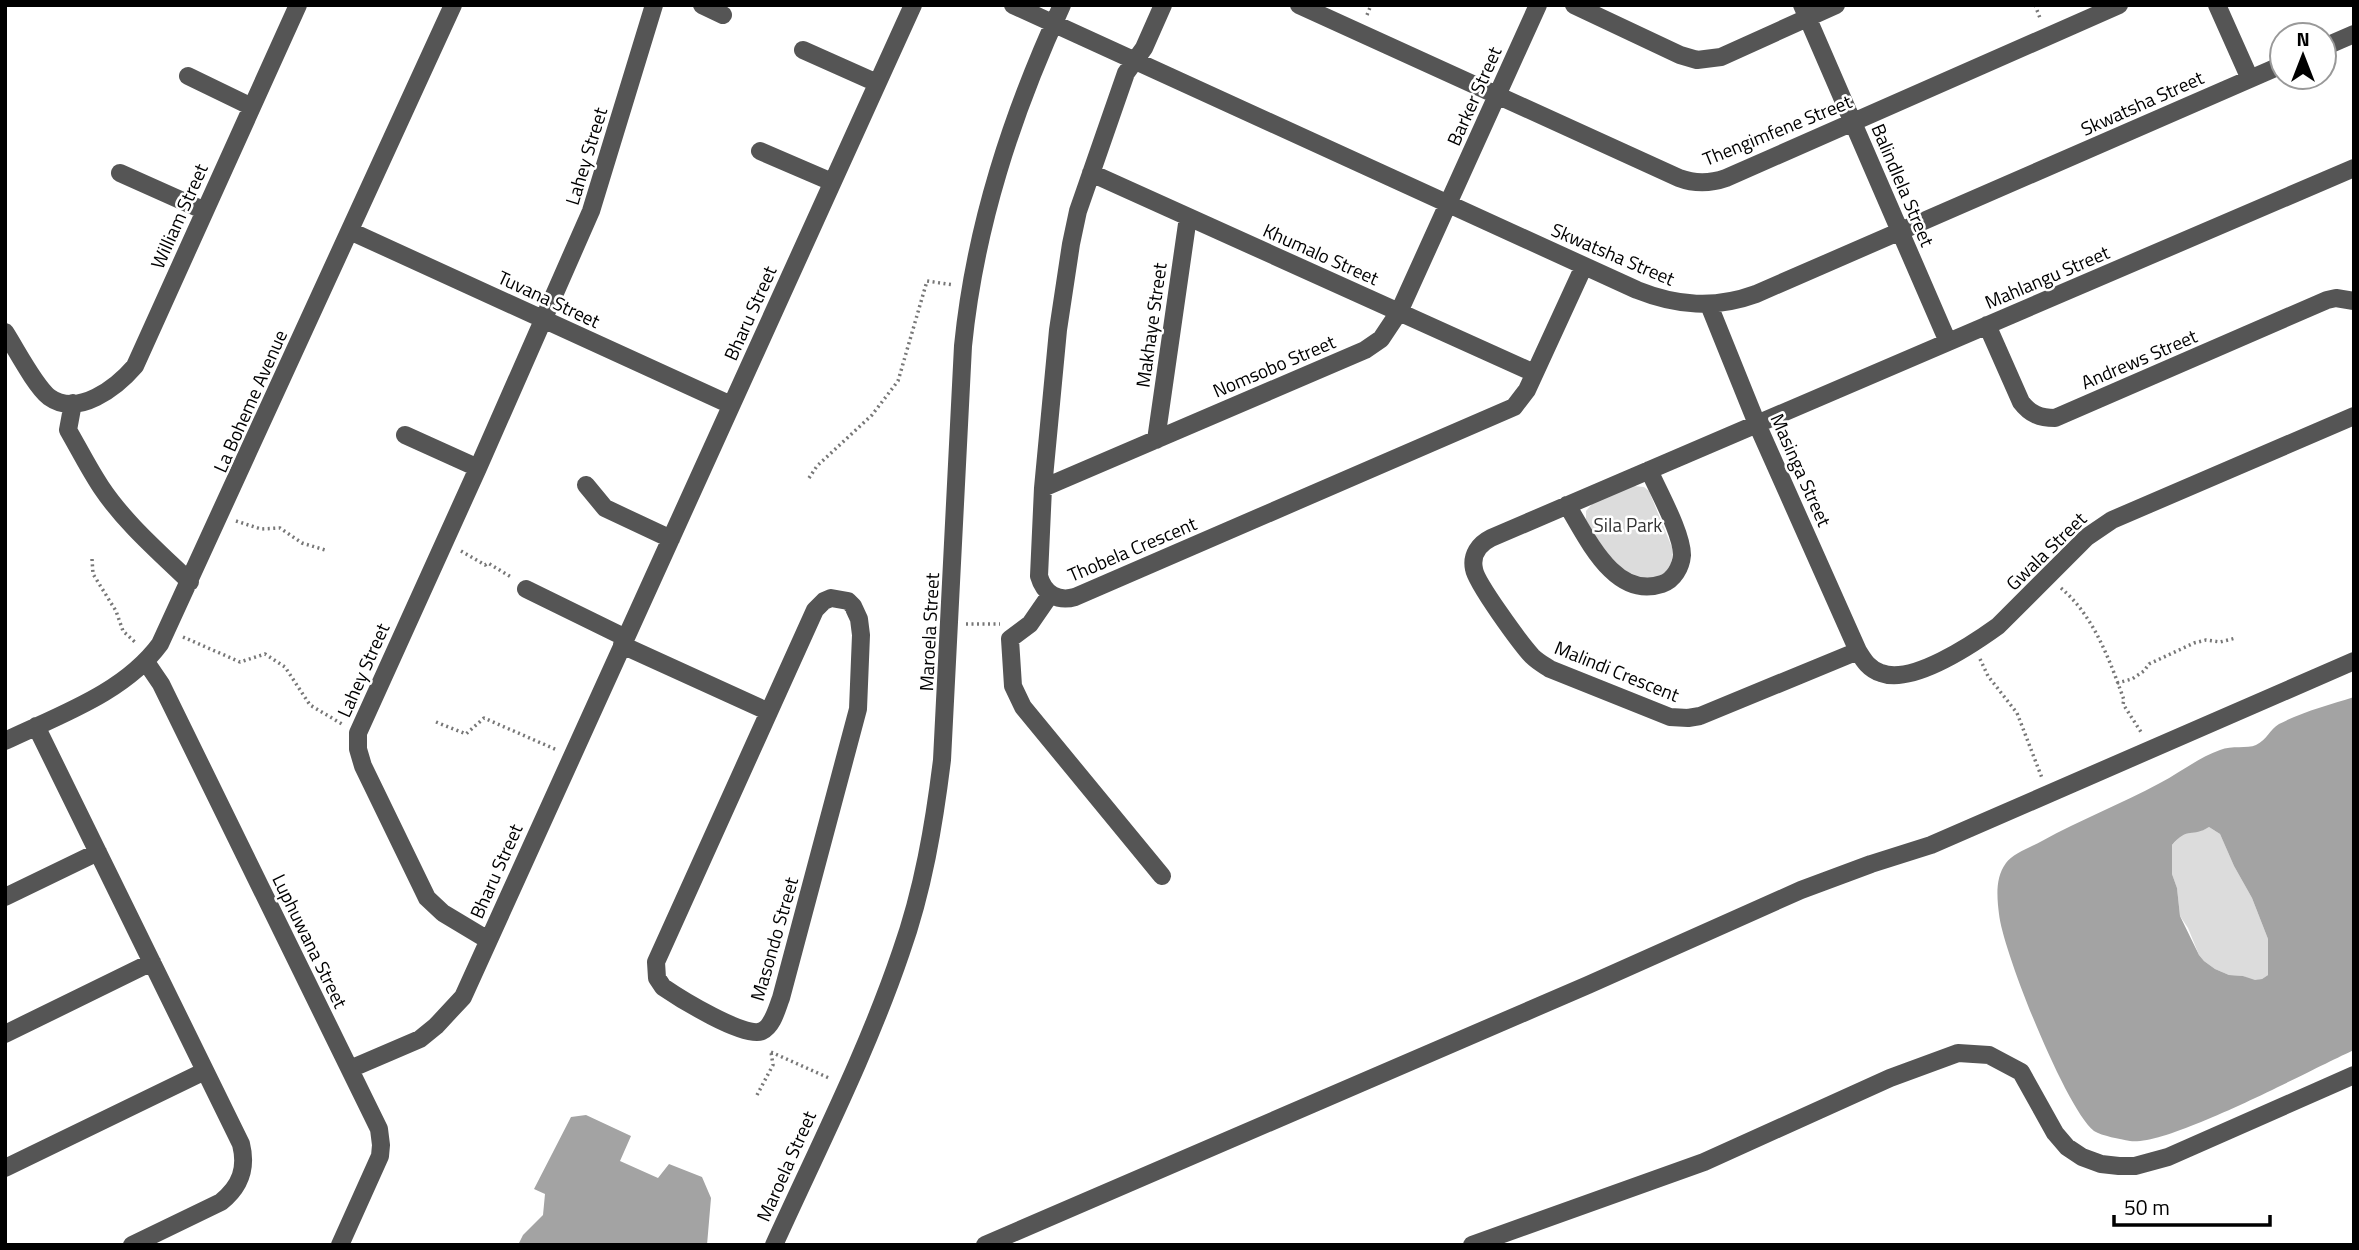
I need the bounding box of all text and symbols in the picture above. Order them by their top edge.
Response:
north arrow [2268,21,2338,91]
text: N [2296,24,2310,53]
street label: Barker Street [1439,41,1508,150]
street label: Skwatsha Street [2076,62,2208,143]
street label: Thengimfene Street [1698,86,1856,173]
street label: Lahey Street [557,103,614,208]
street label: Balindlela Street [1865,119,1943,251]
street label: William Street [142,158,215,273]
street label: Skwatsha Street [1547,214,1680,293]
street label: Khumalo Street [1259,215,1384,292]
street label: Mahlangu Street [1980,237,2114,316]
street label: Bharu Street [716,260,784,365]
street label: Makhaye Street [1127,260,1174,389]
street label: Tuvana Street [493,262,605,335]
street label: Andrews Street [2076,321,2202,396]
street label: La Boheme Avenue [205,325,294,477]
street label: Nomsobo Street [1208,327,1340,404]
street label: Masinga Street [1764,409,1839,531]
street label: Gwala Street [1999,504,2093,597]
street label: Thobela Crescent [1063,508,1201,589]
park label: Sila Park [1594,510,1662,539]
street label: Maroela Street [911,572,946,692]
street label: Lahey Street [329,618,396,722]
street label: Malindi Crescent [1550,632,1684,709]
street label: Bharu Street [462,818,530,923]
street label: Luphuwana Street [265,869,356,1013]
street label: Masondo Street [742,873,805,1004]
street label: Maroela Street [748,1105,823,1226]
scale bar [2114,1184,2270,1228]
text: 50 m [2124,1191,2170,1223]

